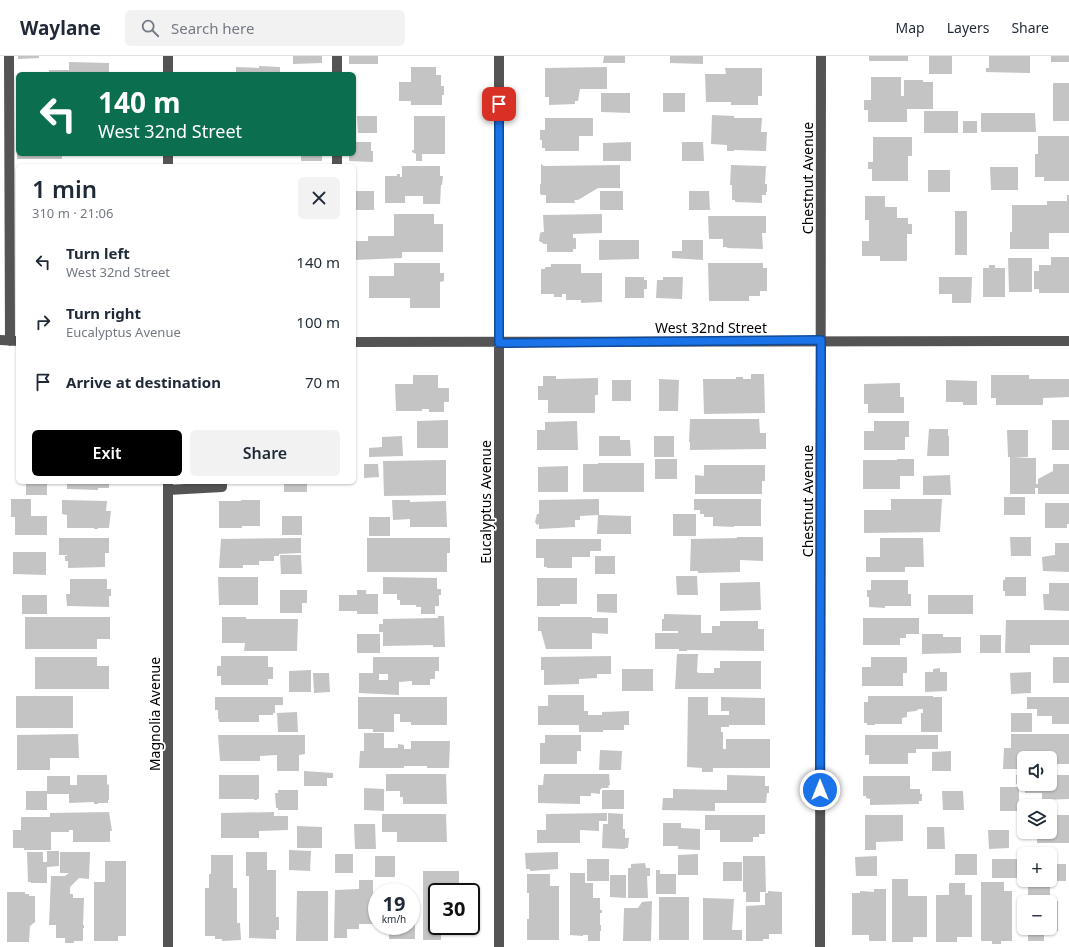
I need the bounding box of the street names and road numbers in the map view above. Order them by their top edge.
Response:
street label: Chestnut Avenue [798,122,817,234]
street label: West 32nd Street [655,318,767,337]
street label: Eucalyptus Avenue [476,440,495,564]
street label: Chestnut Avenue [798,445,817,557]
street label: Magnolia Avenue [145,657,164,771]

